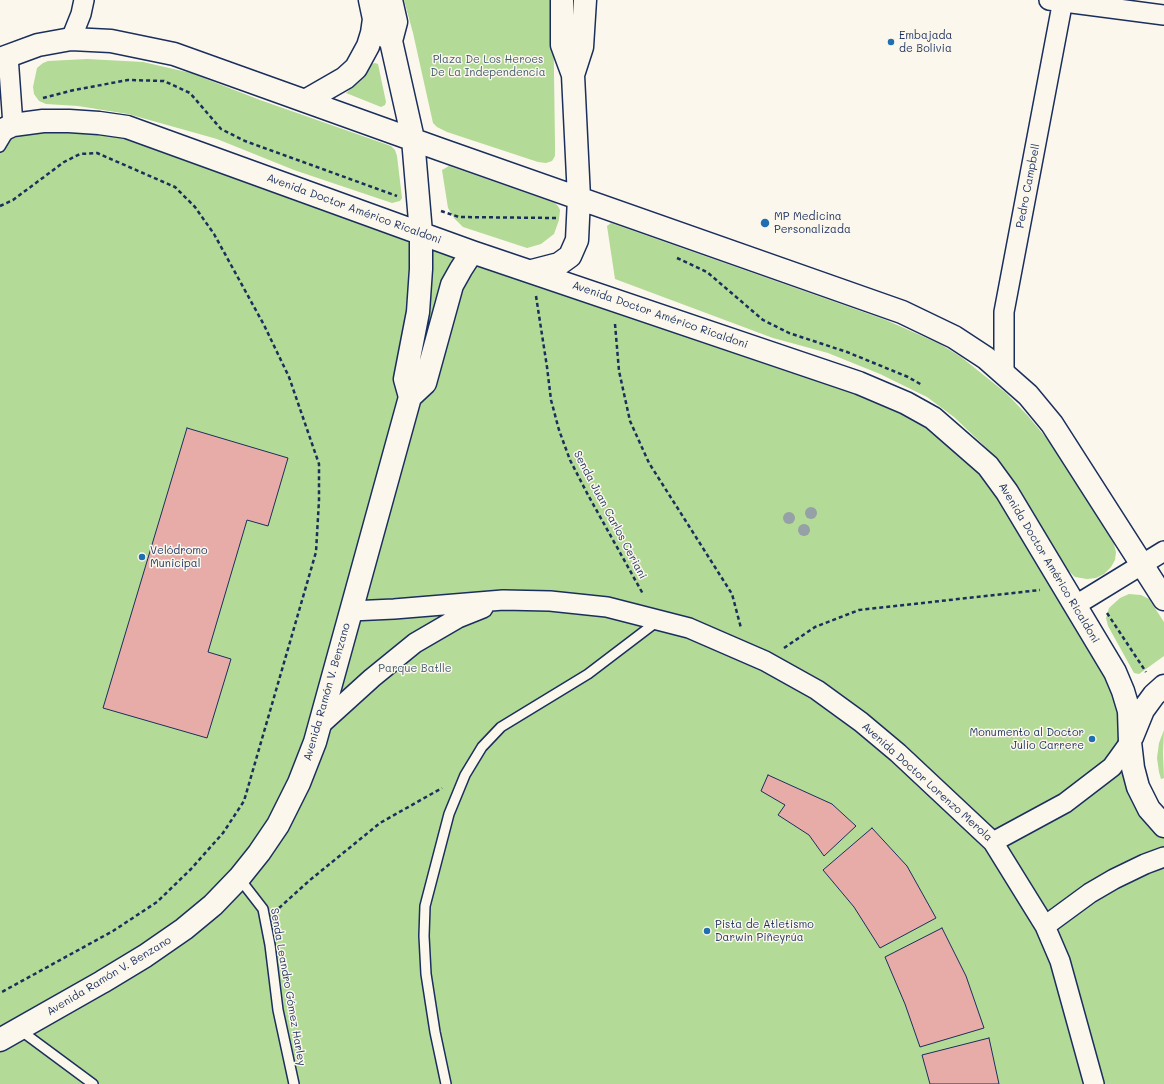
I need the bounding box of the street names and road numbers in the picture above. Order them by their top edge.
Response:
street label: Pedro Campbell [1013,143,1043,229]
street label: Avenida Doctor Américo Ricaldoni [265,171,443,247]
street label: Avenida Doctor Américo Ricaldoni [570,279,750,351]
street label: Senda Juan Carlos Ceriani [571,449,649,581]
street label: Avenida Doctor Américo Ricaldoni [996,480,1102,646]
street label: Avenida Ramón V. Benzano [301,622,353,762]
street label: Avenida Doctor Lorenzo Merola [859,720,995,844]
street label: Senda Leandro Gómez Harley [268,907,308,1067]
street label: Avenida Ramón V. Benzano [44,934,174,1018]

